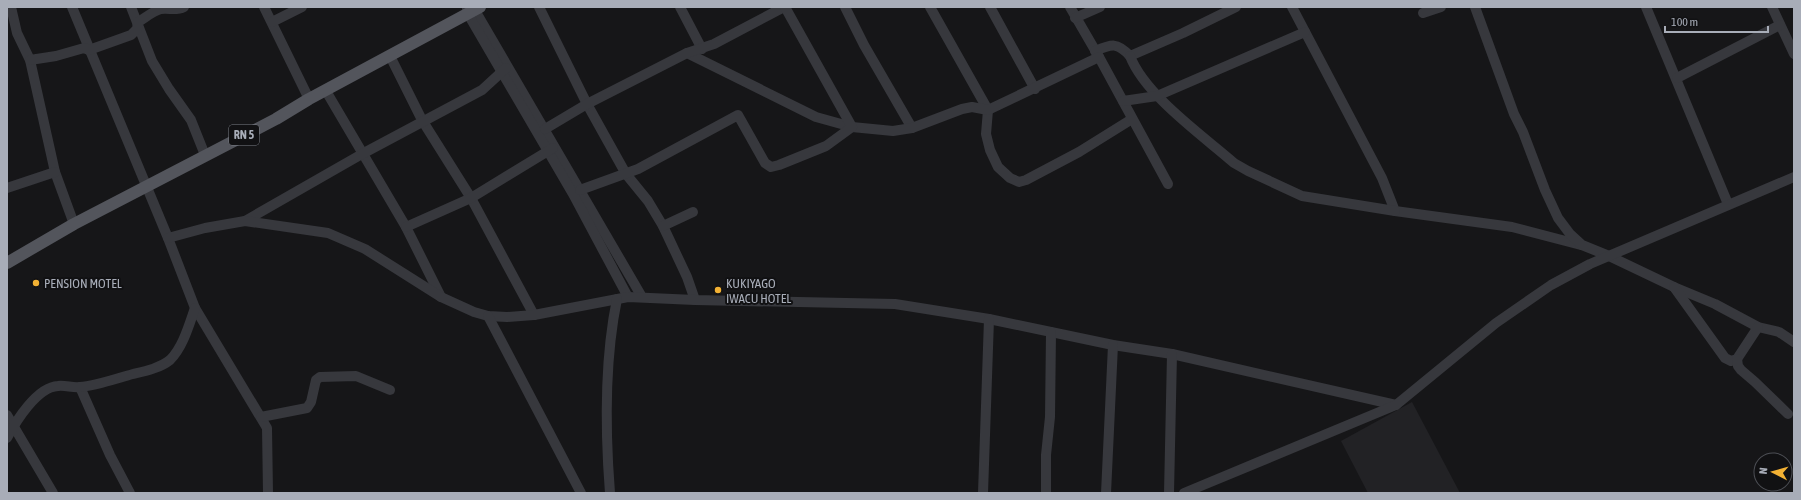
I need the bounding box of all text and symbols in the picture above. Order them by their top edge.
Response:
scale bar [1665,8,1768,34]
text: 100 m [1671,15,1698,29]
road number: RN 5 [229,125,259,145]
place label: PENSION MOTEL [44,276,122,291]
place label: KUKIYAGO IWACU HOTEL [726,276,791,306]
marker: PENSION MOTEL [31,278,41,288]
marker: KUKIYAGO IWACU HOTEL [713,285,723,295]
north arrow [1753,452,1793,492]
text: N [1757,467,1769,475]

